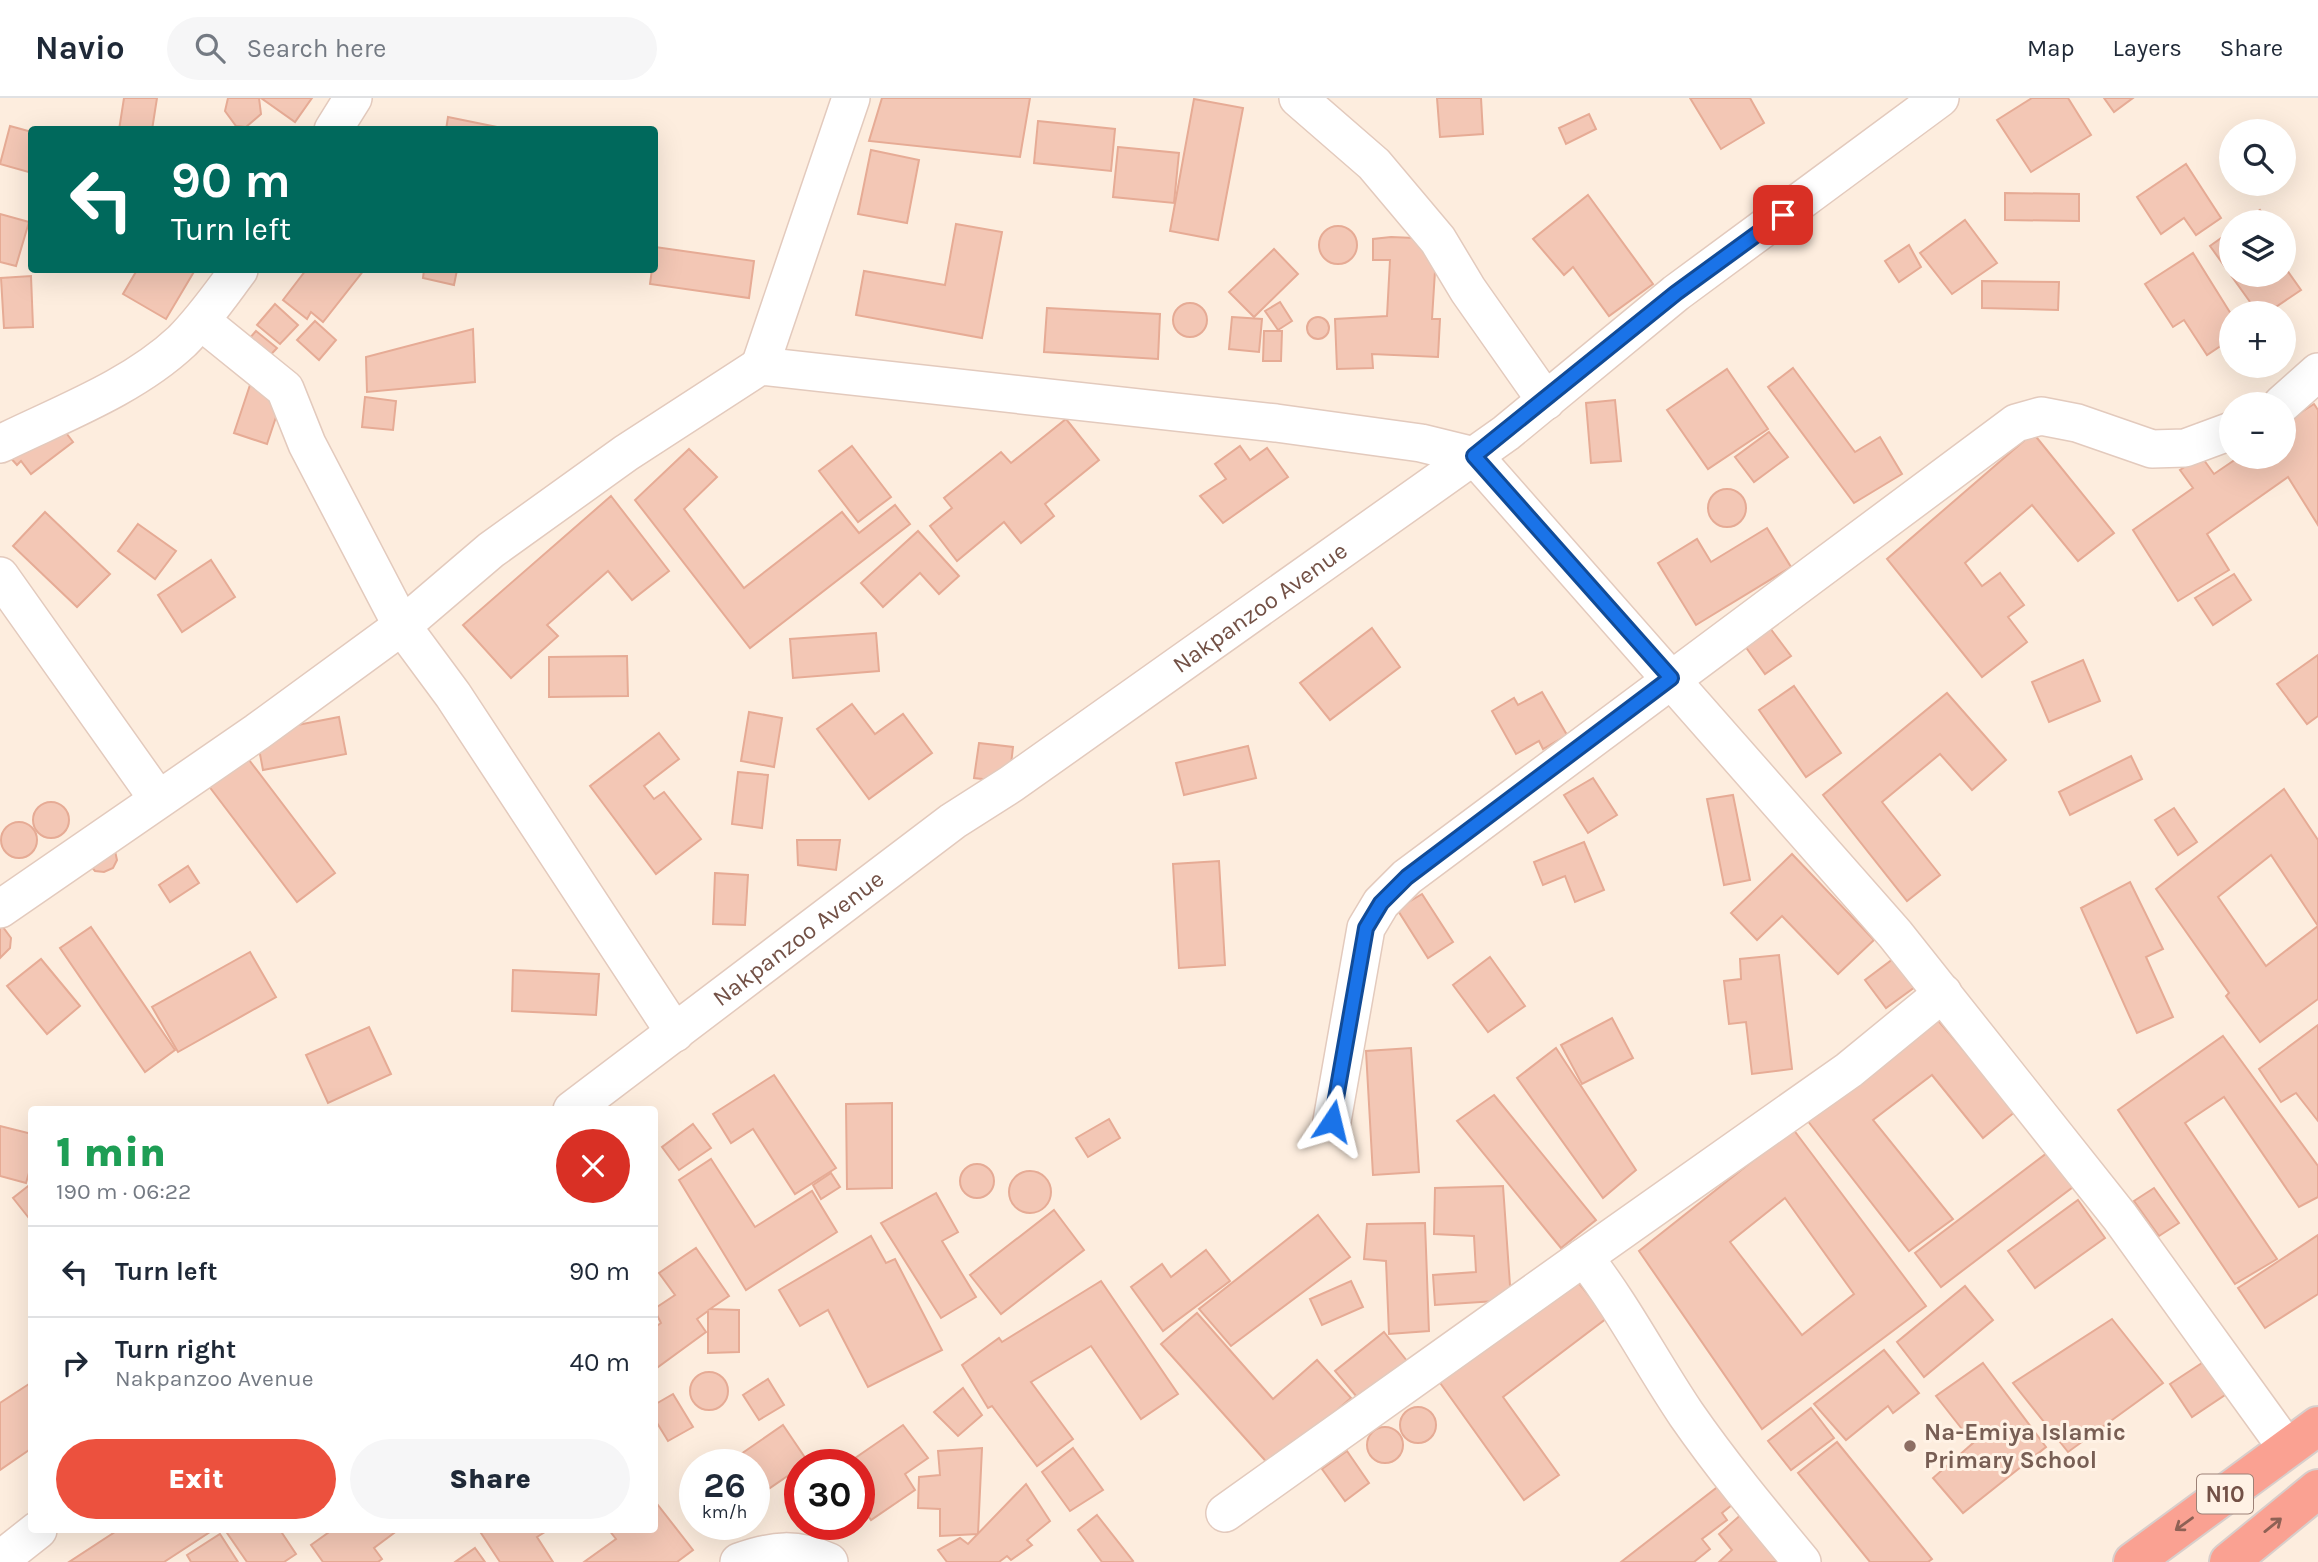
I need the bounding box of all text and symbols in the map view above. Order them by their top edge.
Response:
search box [167,17,657,80]
text: Navio [35,29,125,67]
icon: search [191,29,229,67]
text: Search here [247,33,386,64]
text: Map [2027,34,2075,62]
text: Layers [2113,34,2182,62]
text: Share [2220,34,2283,62]
map controls [2219,119,2296,469]
button: search [2219,119,2296,196]
text: 90 m [171,152,291,209]
icon: left [56,154,147,245]
pin [1753,185,1813,245]
icon: arrive [1764,196,1802,234]
button: layers [2219,210,2296,287]
text: Turn left [171,211,291,248]
button: + [2219,301,2296,378]
button: − [2219,392,2296,469]
street label: Nakpanzoo Avenue [1167,536,1352,679]
street label: Nakpanzoo Avenue [707,865,889,1012]
position arrow [1295,1084,1369,1158]
text: 1 min [56,1127,166,1177]
button: close [556,1129,630,1203]
text: 190 m · 06:22 [56,1178,191,1205]
icon: left [56,1253,94,1291]
text: Turn left [115,1256,217,1287]
text: 90 m [569,1256,630,1287]
text: Turn right [115,1334,236,1365]
icon: right [56,1344,94,1382]
text: 40 m [570,1347,630,1378]
text: Nakpanzoo Avenue [115,1365,314,1392]
place label: Na-Emiya Islamic Primary School [1924,1418,2126,1474]
marker: Na-Emiya Islamic Primary School [1902,1438,1918,1454]
button: Exit [56,1439,336,1519]
button: Share [350,1439,630,1519]
speed limit sign: 30 [784,1449,875,1540]
text: 26 [703,1465,746,1506]
road number: N10 [2197,1474,2253,1513]
text: km/h [702,1501,747,1523]
one-way arrow [2175,1517,2194,1532]
one-way arrow [2264,1518,2282,1533]

